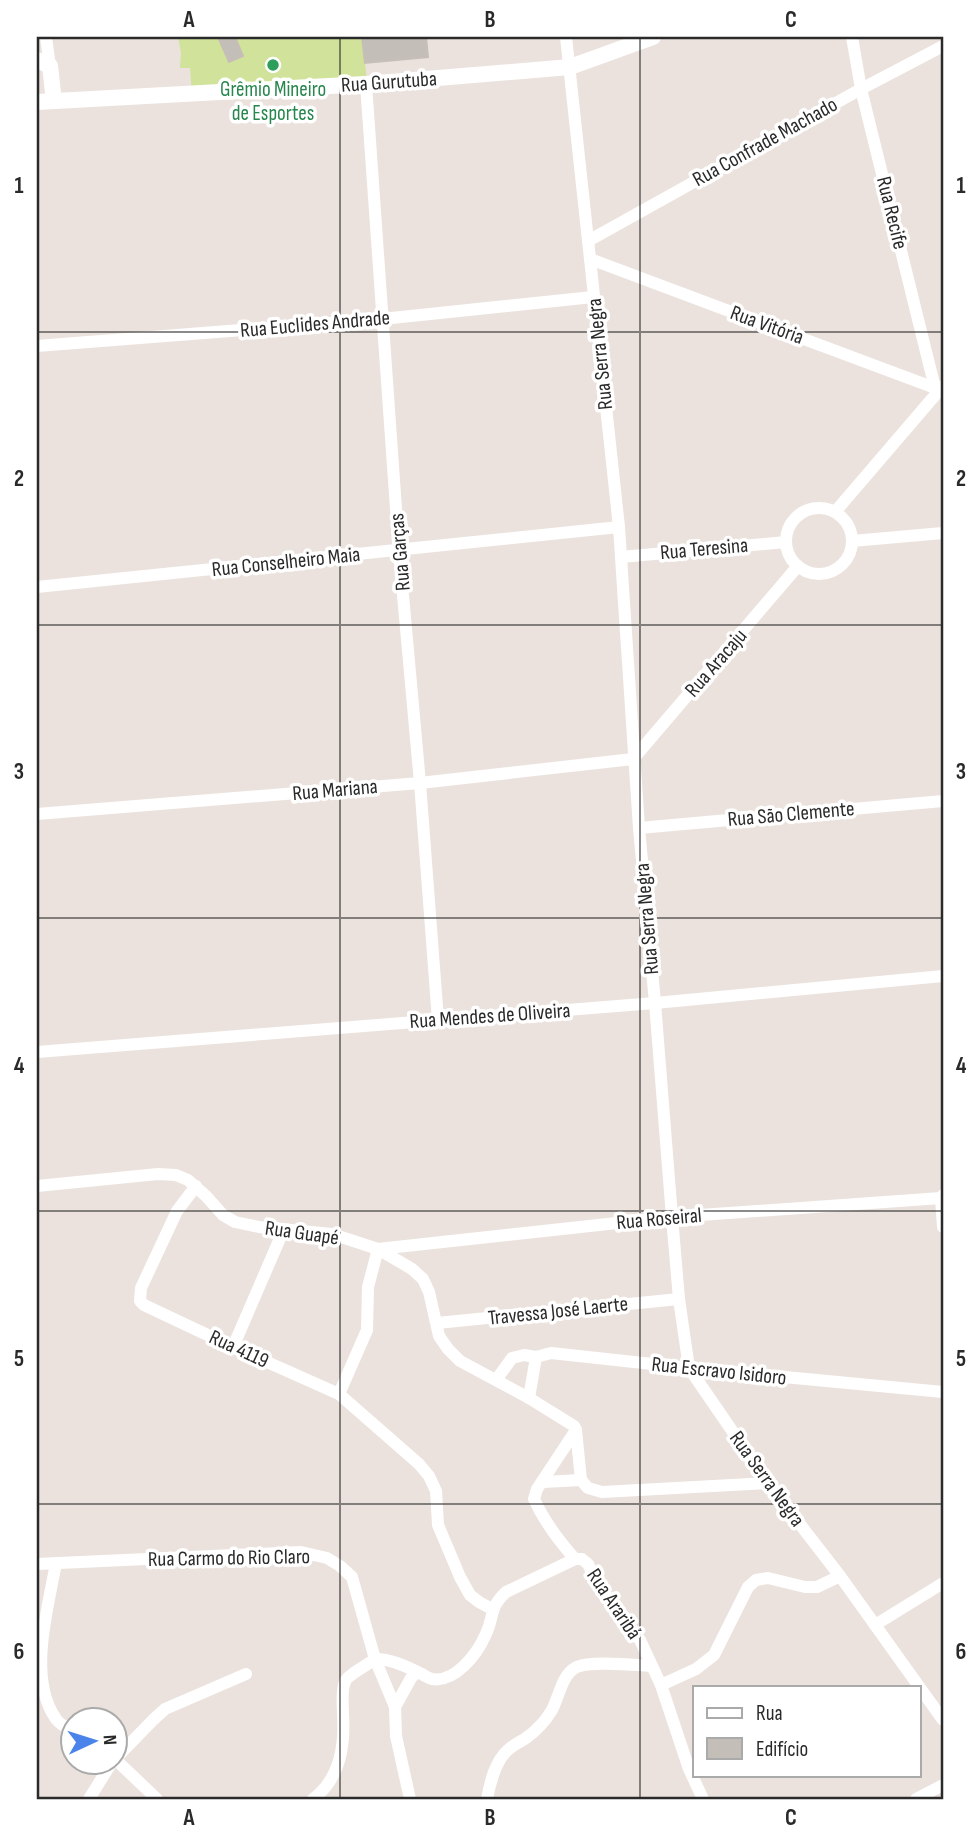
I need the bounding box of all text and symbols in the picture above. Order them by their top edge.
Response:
text: A [183,6,196,34]
text: B [485,6,496,34]
text: C [785,6,797,34]
marker: Grêmio Mineiro de Esportes [265,57,281,73]
street label: Rua Gurutuba [340,66,438,98]
place label: Grêmio Mineiro de Esportes [220,77,326,126]
street label: Rua Confrade Machado [688,92,842,192]
text: 1 [14,172,24,200]
text: 1 [956,172,966,200]
street label: Rua Recife [871,174,913,252]
street label: Rua Serra Negra [582,297,618,411]
street label: Rua Vitória [727,300,807,350]
street label: Rua Euclides Andrade [239,305,391,343]
text: 2 [14,465,24,493]
text: 2 [956,465,966,493]
street label: Rua Garças [384,512,416,592]
street label: Rua Teresina [659,533,749,565]
street label: Rua Conselheiro Maia [211,542,361,582]
street label: Rua Aracaju [680,624,752,702]
text: 3 [14,758,24,786]
text: 3 [956,758,966,786]
street label: Rua Mariana [291,774,379,806]
street label: Rua São Clemente [726,796,856,832]
street label: Rua Serra Negra [630,862,664,976]
street label: Rua Mendes de Oliveira [409,998,571,1034]
text: 4 [14,1052,25,1080]
text: 4 [956,1052,967,1080]
street label: Rua Roseiral [615,1203,703,1235]
street label: Rua Guapé [263,1215,341,1251]
street label: Travessa José Laerte [487,1291,629,1331]
street label: Rua 4119 [205,1324,273,1374]
text: 5 [14,1345,24,1373]
text: 5 [956,1345,966,1373]
street label: Rua Escravo Isidoro [650,1351,788,1391]
street label: Rua Serra Negra [724,1426,810,1532]
street label: Rua Carmo do Rio Claro [148,1544,310,1572]
street label: Rua Araribá [581,1564,647,1644]
text: 6 [14,1638,24,1666]
text: 6 [956,1638,966,1666]
legend [693,1686,920,1776]
text: Rua [756,1701,783,1726]
north arrow [60,1706,130,1776]
text: N [98,1734,121,1746]
text: Edifício [756,1737,808,1762]
text: A [183,1804,196,1832]
text: B [485,1804,496,1832]
text: C [785,1804,797,1832]

